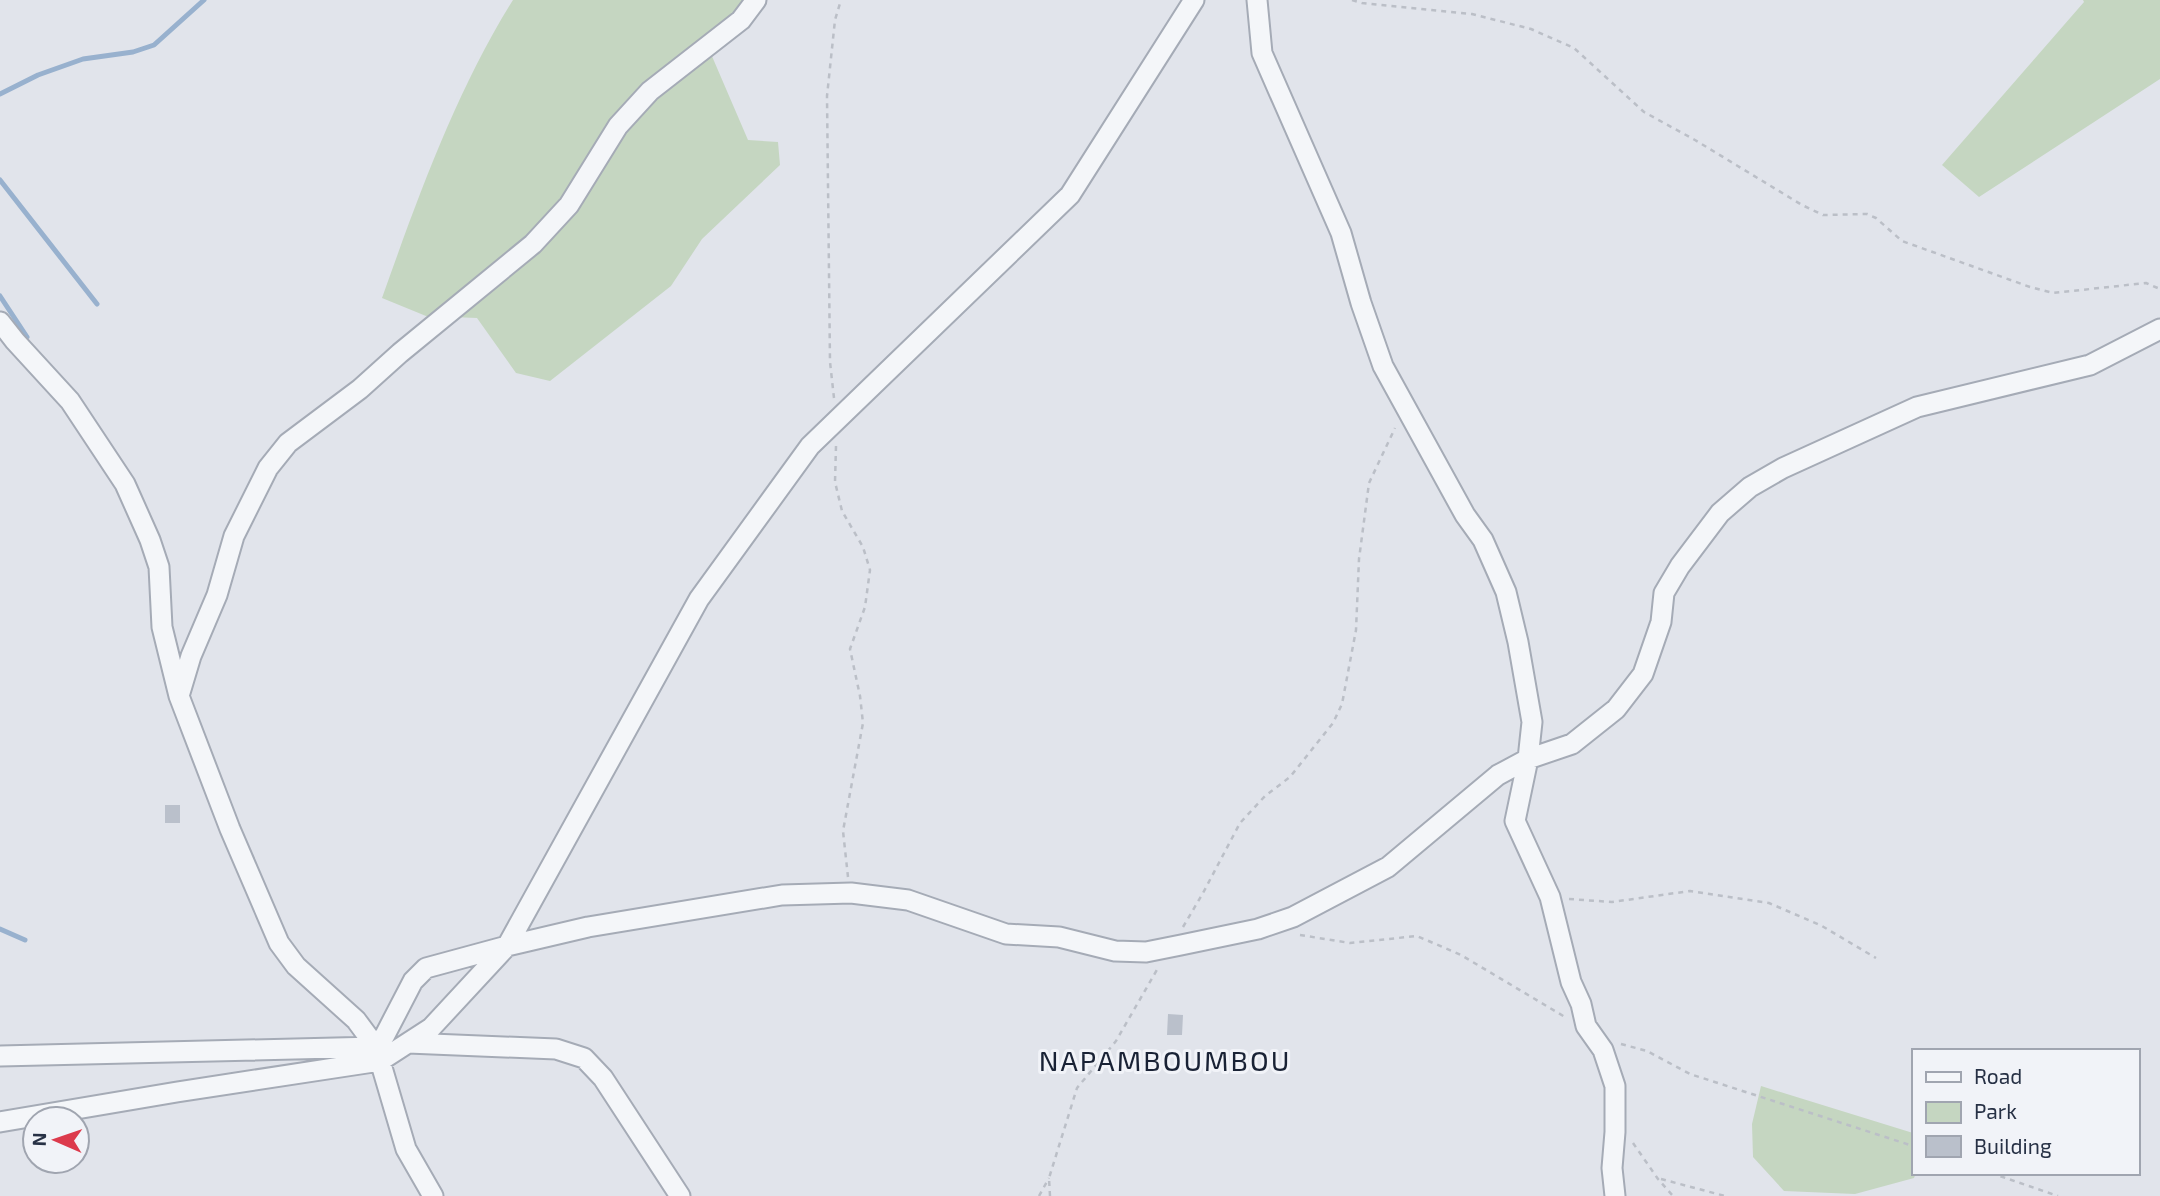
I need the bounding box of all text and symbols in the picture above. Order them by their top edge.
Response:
district label: NAPAMBOUMBOU [1039,1043,1291,1077]
legend [1912,1049,2139,1175]
text: Road [1974,1063,2022,1088]
text: Park [1974,1098,2017,1123]
north arrow [21,1105,91,1175]
text: N [27,1132,50,1147]
text: Building [1974,1133,2052,1158]

